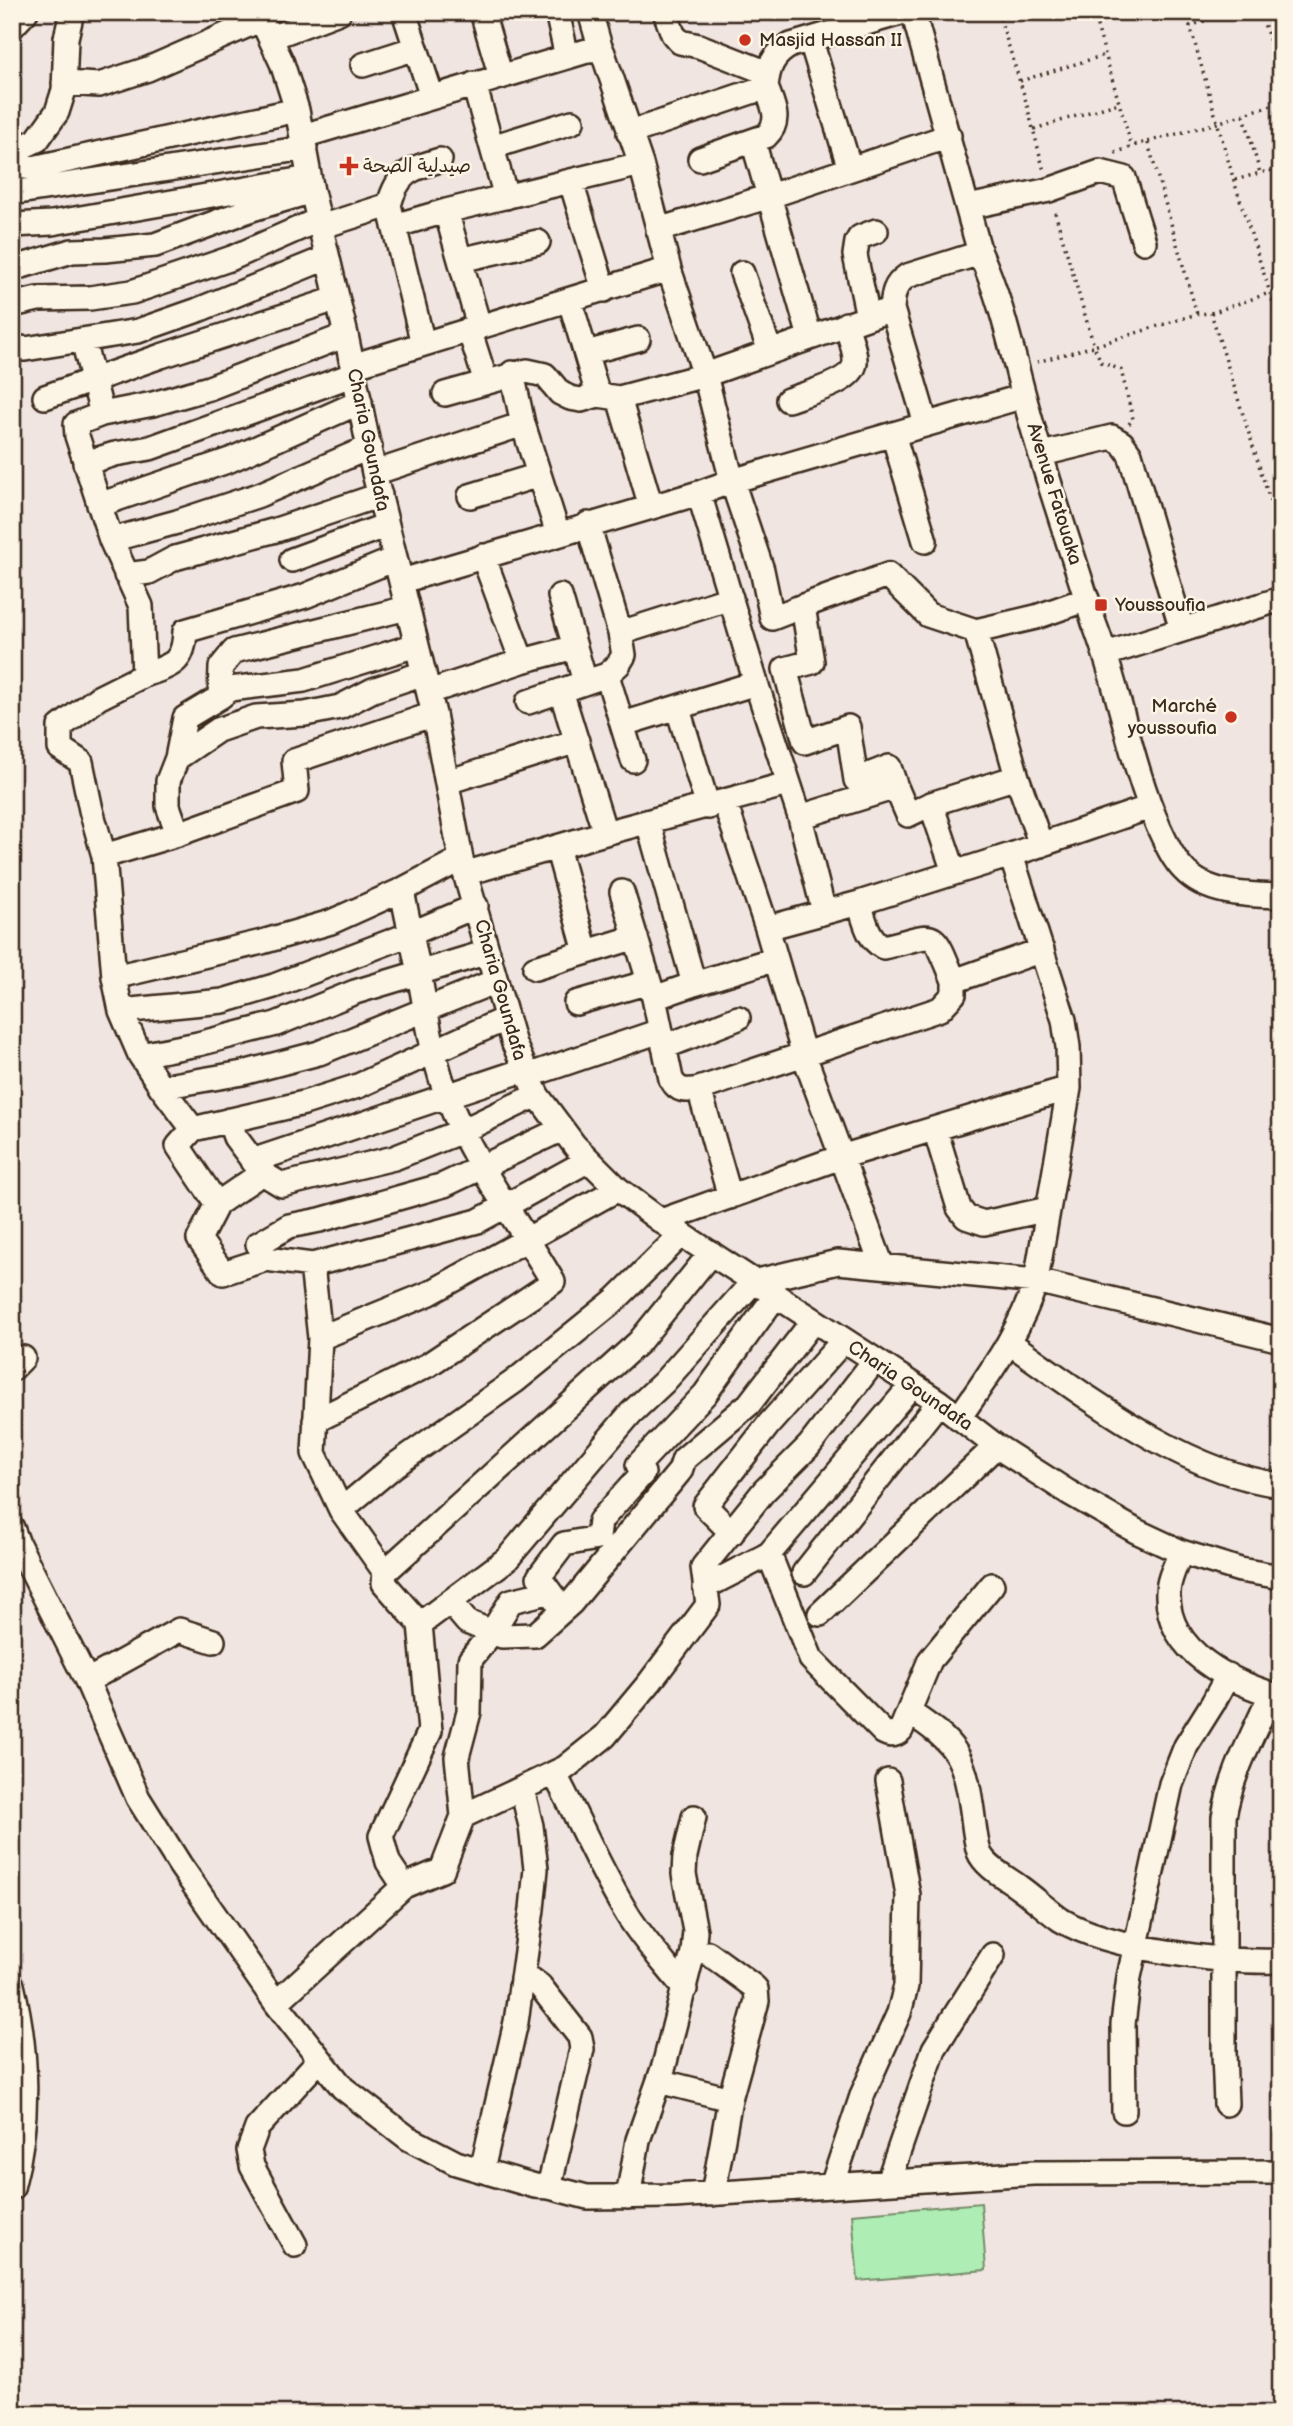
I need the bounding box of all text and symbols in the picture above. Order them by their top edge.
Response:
place label: Masjid Hassan II [759,29,902,52]
marker: Masjid Hassan II [737,32,753,48]
place label: صيدلية الصحة [363,155,471,178]
marker: صيدلية الصحة [341,158,357,174]
street label: Charia Goundafa [342,366,394,514]
street label: Avenue Fatouaka [1021,420,1087,568]
place label: Youssoufia [1114,594,1206,617]
marker: Youssoufia [1093,597,1109,613]
place label: Marché youssoufia [1127,695,1217,740]
marker: Marché youssoufia [1223,709,1239,725]
street label: Charia Goundafa [469,917,531,1063]
street label: Charia Goundafa [843,1336,977,1436]

